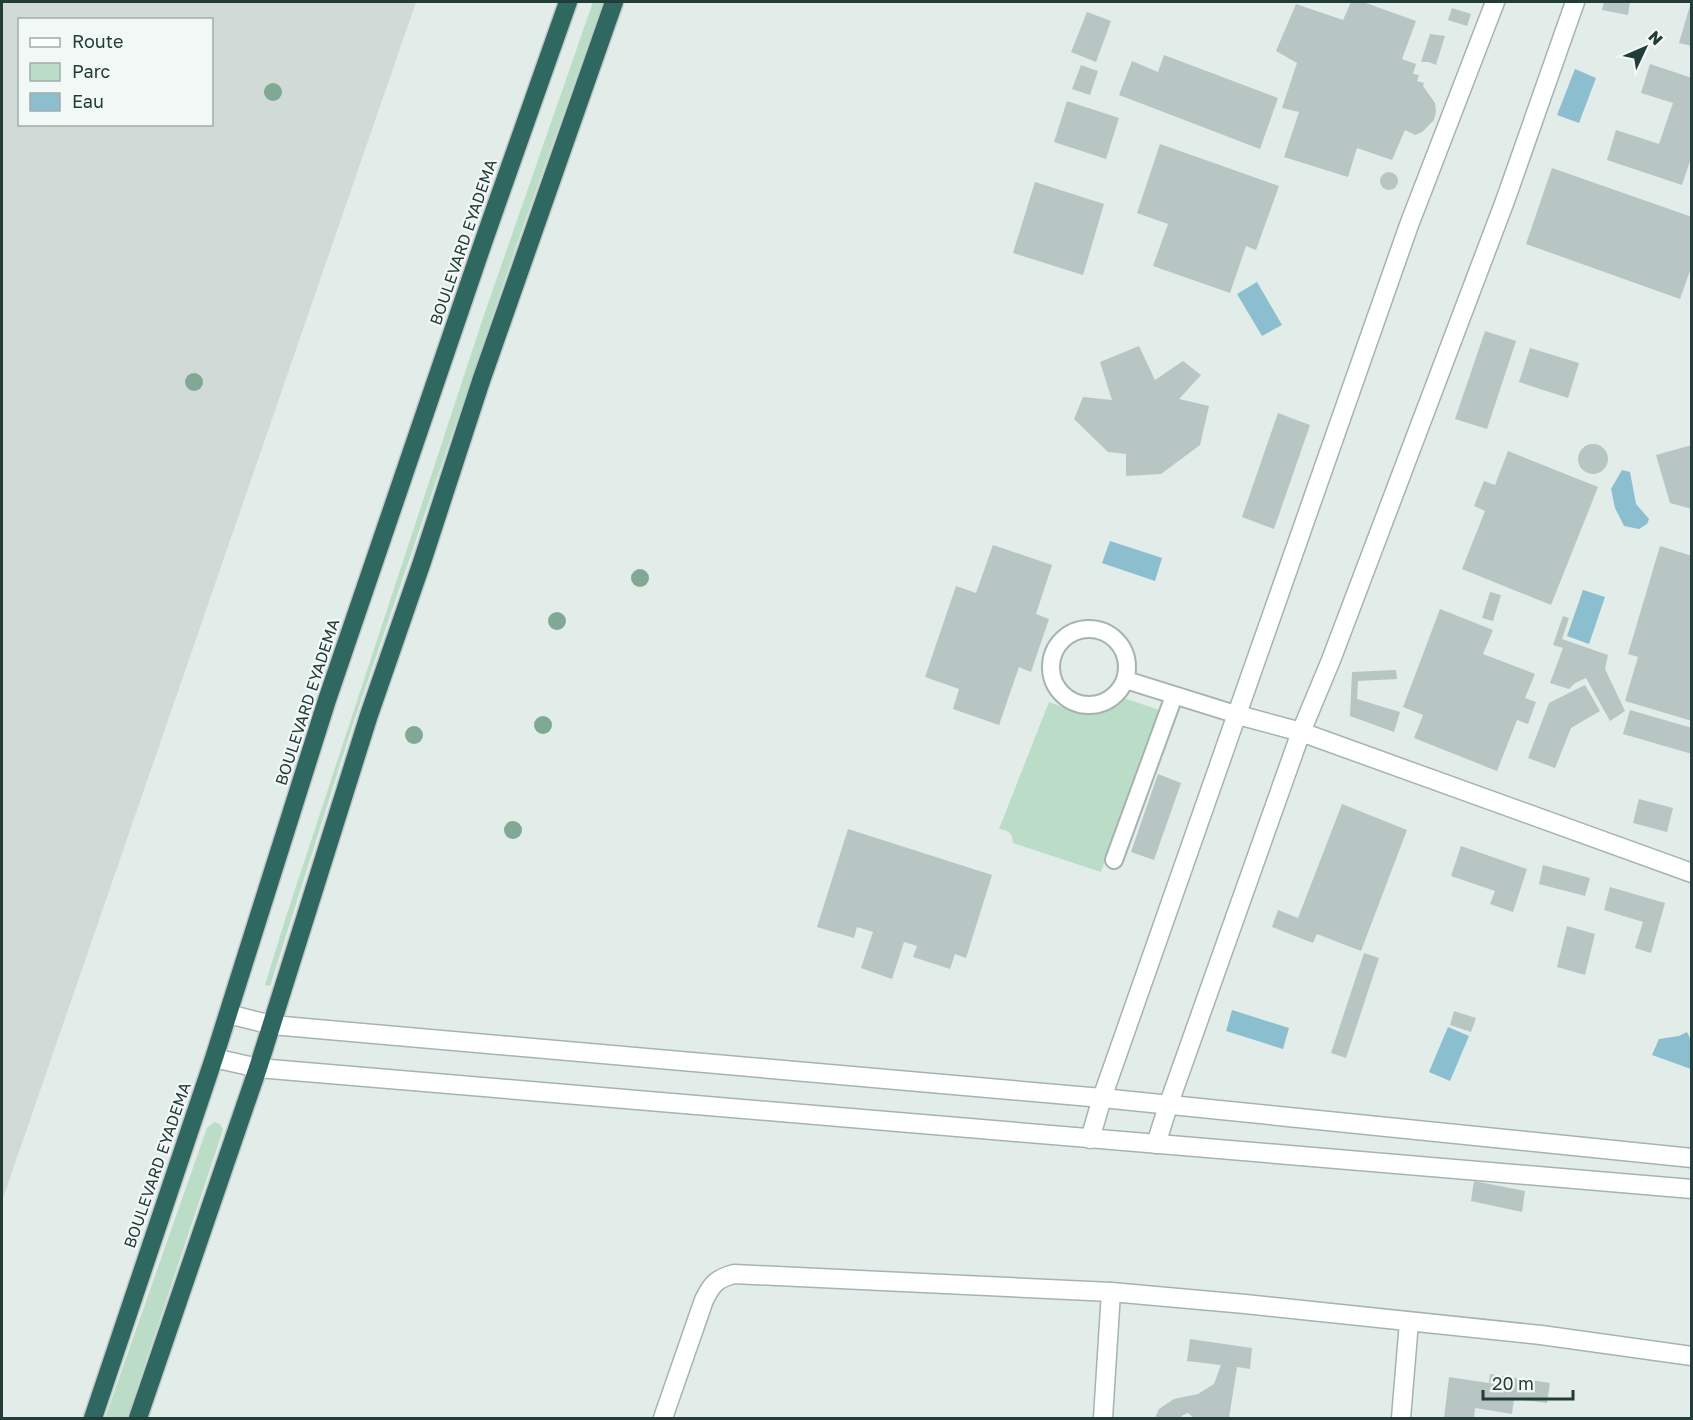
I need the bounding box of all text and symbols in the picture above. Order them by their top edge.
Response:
legend [18,18,213,126]
north arrow [1615,18,1675,78]
text: N [1644,26,1667,49]
text: Route [72,30,123,52]
text: Parc [72,60,111,82]
text: Eau [72,90,104,112]
street label: BOULEVARD EYADEMA [425,156,501,328]
street label: BOULEVARD EYADEMA [271,616,343,788]
street label: BOULEVARD EYADEMA [119,1079,195,1251]
scale bar [1483,1363,1573,1401]
text: 20 m [1492,1372,1534,1394]

